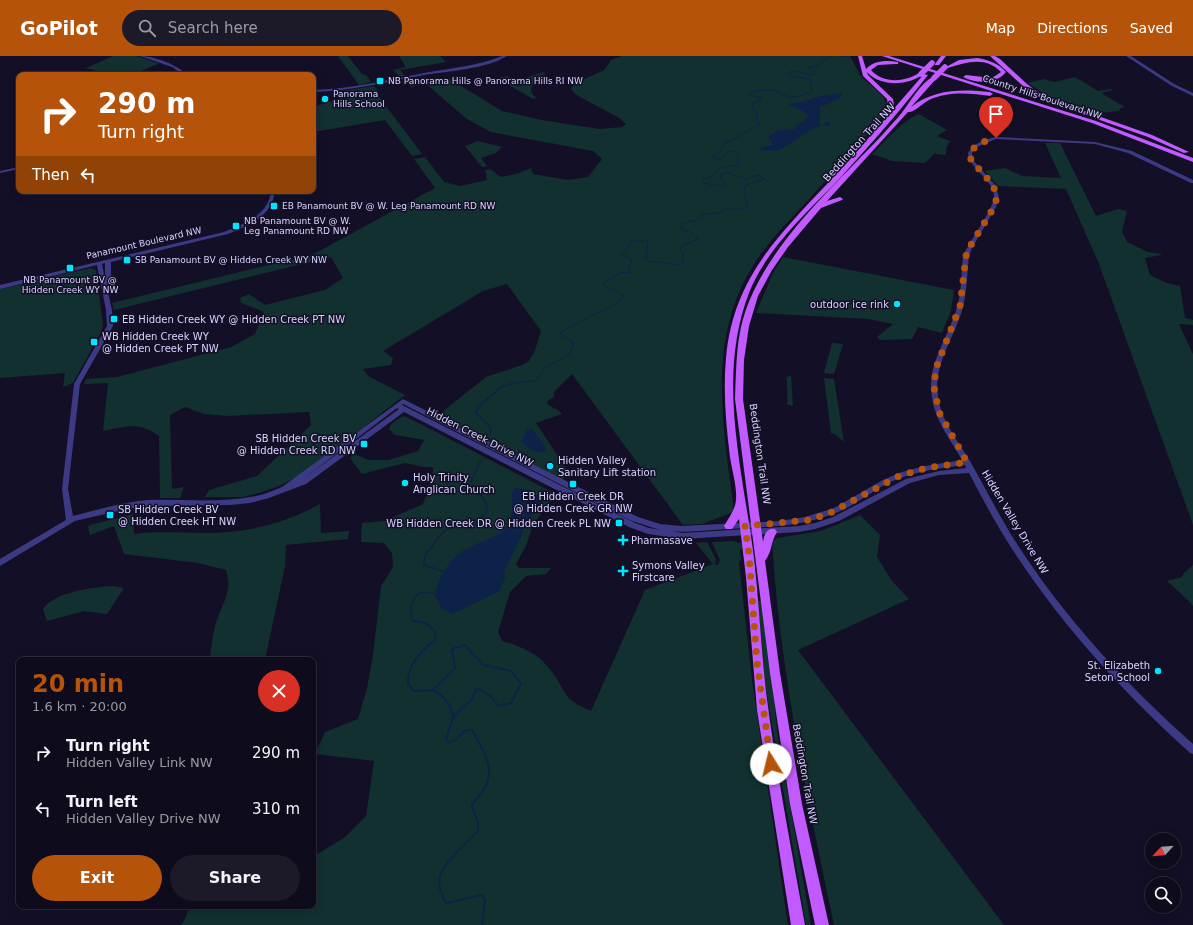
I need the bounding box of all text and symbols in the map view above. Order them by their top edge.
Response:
search box [122,10,402,46]
text: GoPilot [20,17,98,39]
icon: search [136,17,158,39]
text: Search here [168,19,258,37]
text: Map [986,20,1015,36]
text: Directions [1037,20,1108,36]
text: Saved [1130,20,1173,36]
street label: Country Hills Boulevard NW [981,73,1103,121]
marker: NB Panorama Hills @ Panorama Hills RI NW [375,76,385,86]
place label: NB Panorama Hills @ Panorama Hills RI NW [388,76,583,86]
text: 290 m [98,87,195,120]
icon: right [32,88,84,140]
place label: Panorama Hills School [333,89,385,109]
marker: Panorama Hills School [320,94,330,104]
pin [979,97,1013,138]
street label: Beddington Trail NW [821,100,897,183]
icon: arrive [985,103,1007,125]
text: Turn right [98,121,184,142]
icon: left [77,164,99,186]
text: Then [32,166,69,184]
marker: EB Panamount BV @ W. Leg Panamount RD NW [269,201,279,211]
place label: EB Panamount BV @ W. Leg Panamount RD NW [282,201,495,211]
place label: NB Panamount BV @ W. Leg Panamount RD NW [244,216,351,236]
marker: NB Panamount BV @ W. Leg Panamount RD NW [231,221,241,231]
street label: Panamount Boulevard NW [85,225,203,261]
marker: SB Panamount BV @ Hidden Creek WY NW [122,255,132,265]
place label: SB Panamount BV @ Hidden Creek WY NW [135,255,327,265]
marker: NB Panamount BV @ Hidden Creek WY NW [65,263,75,273]
place label: NB Panamount BV @ Hidden Creek WY NW [22,275,118,295]
place label: outdoor ice rink [810,299,889,310]
marker: outdoor ice rink [892,299,902,309]
marker: EB Hidden Creek WY @ Hidden Creek PT NW [109,314,119,324]
place label: EB Hidden Creek WY @ Hidden Creek PT NW [122,314,345,325]
place label: WB Hidden Creek WY @ Hidden Creek PT NW [102,331,219,354]
marker: WB Hidden Creek WY @ Hidden Creek PT NW [89,337,99,347]
street label: Beddington Trail NW [747,403,773,505]
street label: Hidden Creek Drive NW [425,405,535,469]
place label: SB Hidden Creek BV @ Hidden Creek RD NW [237,433,356,456]
marker: SB Hidden Creek BV @ Hidden Creek RD NW [359,439,369,449]
place label: Hidden Valley Sanitary Lift station [558,455,656,478]
marker: Hidden Valley Sanitary Lift station [545,461,555,471]
street label: Hidden Valley Drive NW [980,468,1050,576]
place label: Holy Trinity Anglican Church [413,472,495,495]
marker: Holy Trinity Anglican Church [400,478,410,488]
marker: EB Hidden Creek DR @ Hidden Creek GR NW [568,479,578,489]
place label: EB Hidden Creek DR @ Hidden Creek GR NW [513,491,633,514]
place label: SB Hidden Creek BV @ Hidden Creek HT NW [118,504,236,527]
marker: SB Hidden Creek BV @ Hidden Creek HT NW [105,510,115,520]
place label: WB Hidden Creek DR @ Hidden Creek PL NW [386,518,611,529]
marker: WB Hidden Creek DR @ Hidden Creek PL NW [614,518,624,528]
marker: Pharmasave [618,535,628,545]
place label: Pharmasave [631,535,693,546]
place label: Symons Valley Firstcare [632,560,705,583]
marker: Symons Valley Firstcare [617,565,629,577]
place label: St. Elizabeth Seton School [1085,660,1150,683]
marker: St. Elizabeth Seton School [1153,666,1163,676]
text: 20 min [32,670,124,698]
button: close [258,670,300,712]
text: 1.6 km · 20:00 [32,699,127,714]
street label: Beddington Trail NW [791,723,819,825]
text: Turn right [66,737,150,755]
icon: right [32,742,54,764]
position arrow [750,743,792,785]
text: 290 m [252,744,300,762]
text: Hidden Valley Link NW [66,755,213,770]
text: Turn left [66,793,138,811]
icon: left [32,798,54,820]
text: 310 m [252,800,300,818]
text: Hidden Valley Drive NW [66,811,221,826]
north arrow [1145,833,1181,869]
map controls [1145,833,1181,913]
button: Exit [32,855,162,901]
button: Share [170,855,300,901]
button: search [1145,877,1181,913]

